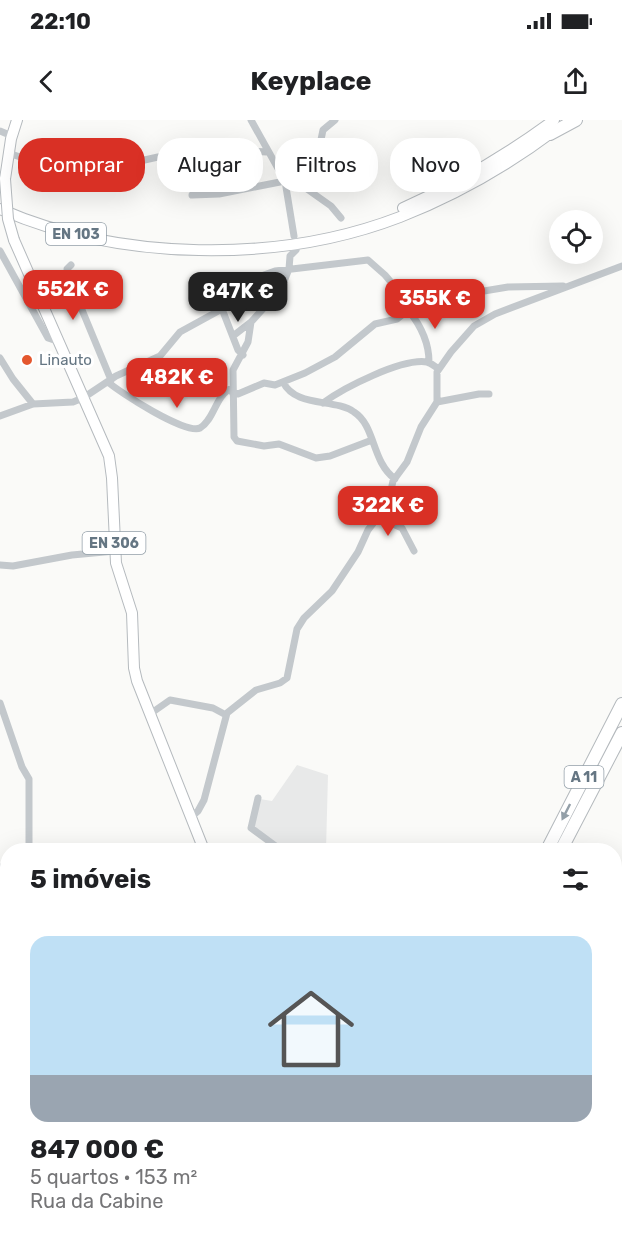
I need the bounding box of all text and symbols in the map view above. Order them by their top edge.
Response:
text: 22:10 [30,8,91,35]
icon: back [30,65,63,98]
text: Keyplace [250,65,372,97]
icon: share [559,65,592,98]
chip: Comprar [18,138,145,192]
chip: Alugar [157,138,263,192]
chip: Filtros [275,138,378,192]
chip: Novo [390,138,481,192]
map controls [549,210,603,264]
button: locate [549,210,603,264]
road number: EN 103 [46,223,106,245]
pin: 552K € [24,270,122,321]
pin: 847K € [189,272,287,323]
text: 552K € [37,277,109,301]
text: 847K € [202,279,274,303]
pin: 355K € [386,279,484,330]
text: 355K € [399,286,471,310]
place label: Linauto [39,351,92,369]
marker: Linauto [20,353,34,367]
pin: 482K € [128,358,226,409]
text: 482K € [140,365,214,389]
pin: 322K € [339,486,437,537]
text: 322K € [352,493,424,517]
road number: EN 306 [82,532,146,554]
road number: A 11 [564,766,604,788]
one-way arrow [562,804,571,821]
icon: filters [559,863,592,896]
text: 5 imóveis [30,864,151,895]
icon: home [257,975,365,1083]
text: 847 000 € [30,1134,164,1165]
text: 5 quartos · 153 m² [30,1165,197,1189]
text: Rua da Cabine [30,1189,163,1213]

